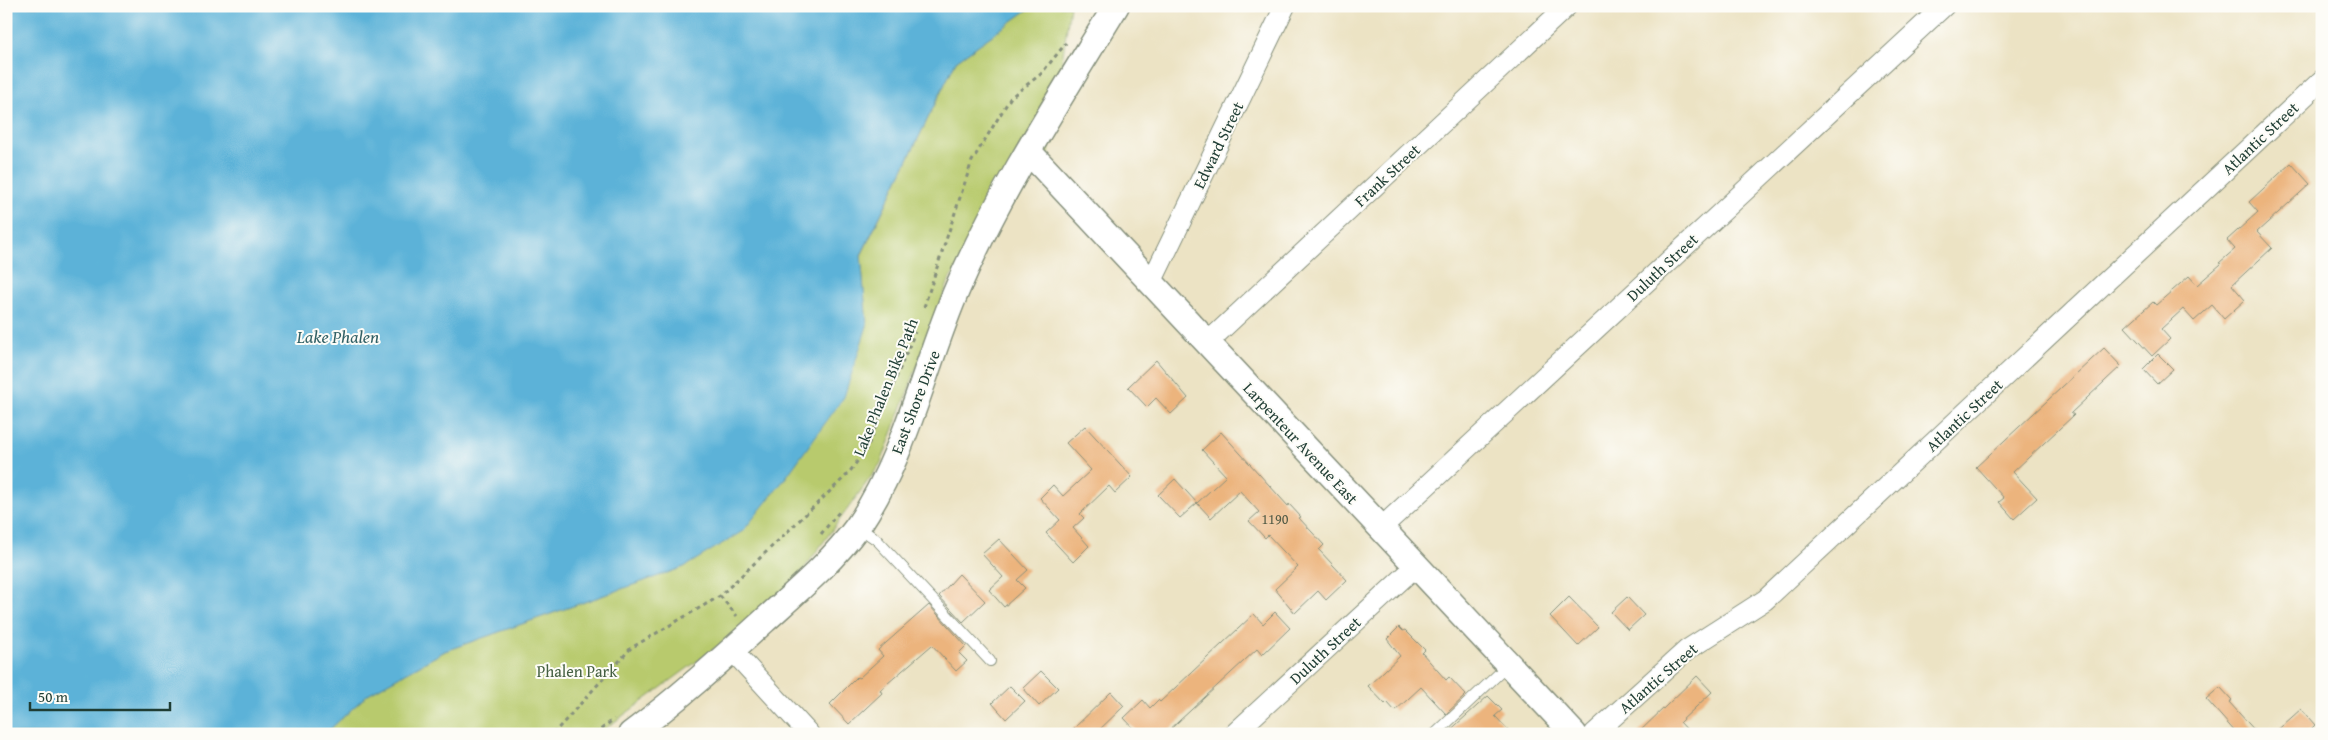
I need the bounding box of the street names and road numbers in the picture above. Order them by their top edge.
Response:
street label: Atlantic Street [2216,96,2304,180]
street label: Edward Street [1187,97,1250,193]
street label: Frank Street [1348,138,1426,212]
street label: Duluth Street [1621,227,1703,307]
street label: Lake Phalen Bike Path [846,314,924,460]
street label: East Shore Drive [884,347,946,457]
street label: Atlantic Street [1920,373,2008,457]
street label: Larpenteur Avenue East [1238,377,1364,510]
street label: Duluth Street [1284,610,1366,690]
street label: Atlantic Street [1613,637,1703,719]

